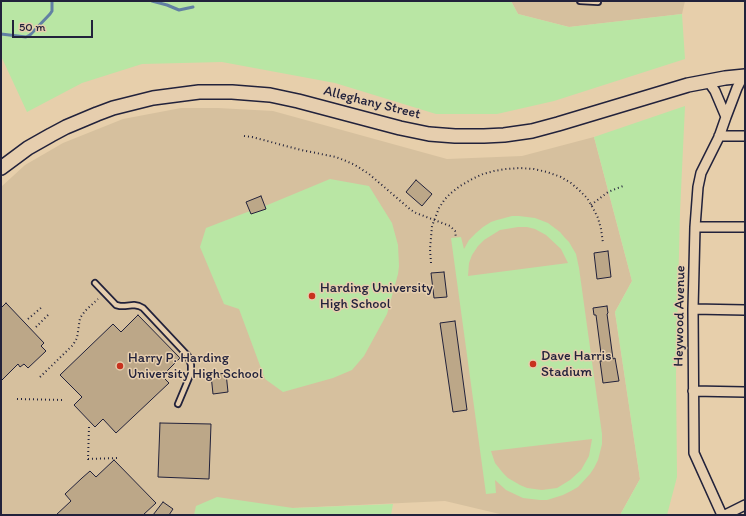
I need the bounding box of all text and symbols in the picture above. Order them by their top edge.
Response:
scale bar [14,12,95,38]
text: 50 m [19,20,45,34]
street label: Alleghany Street [322,83,422,123]
street label: Heywood Avenue [671,265,689,367]
place label: Harding University High School [320,280,433,312]
marker: Harding University High School [307,291,317,301]
place label: Dave Harris Stadium [541,348,611,380]
place label: Harry P. Harding University High School [128,350,263,382]
marker: Dave Harris Stadium [528,359,538,369]
marker: Harry P. Harding University High School [115,361,125,371]

